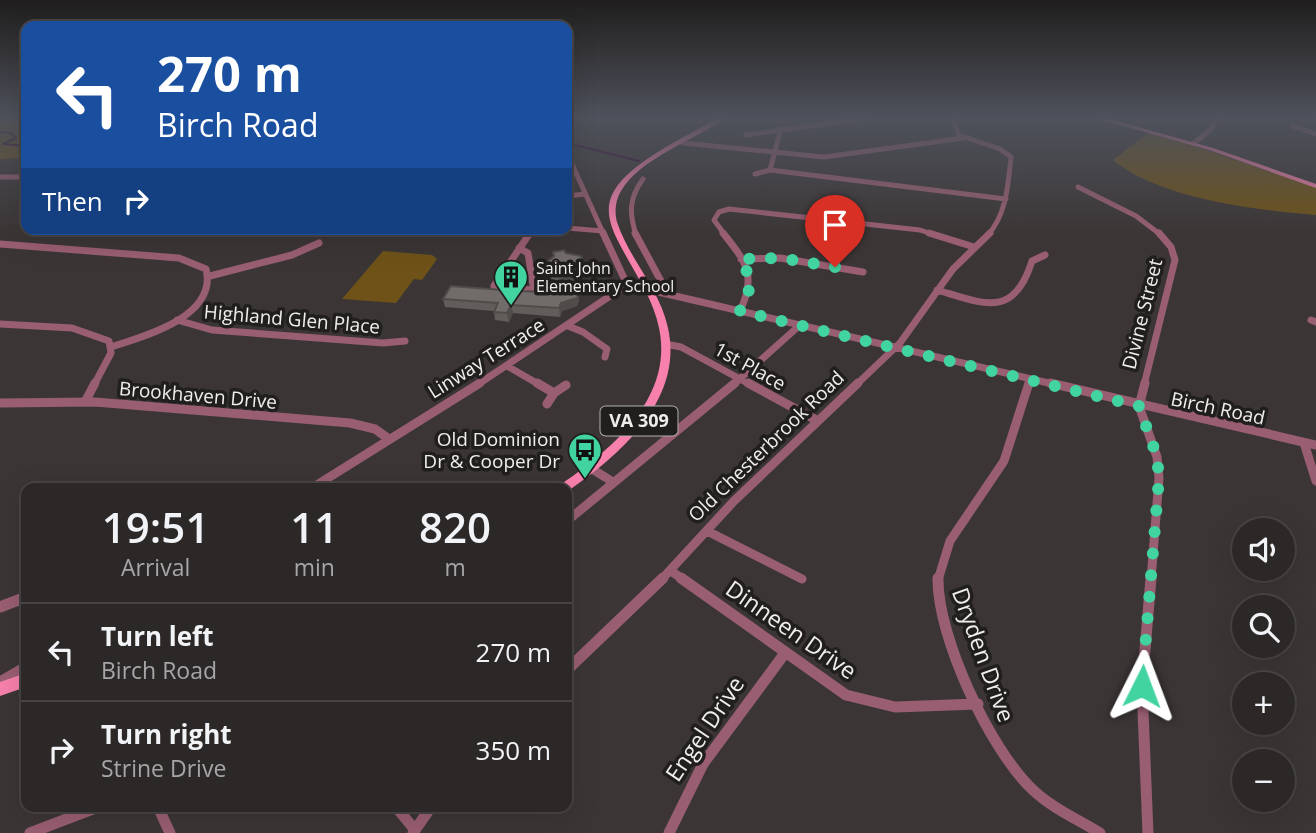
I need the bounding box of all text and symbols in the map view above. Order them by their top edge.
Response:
text: 270 m [157,40,302,106]
icon: left [42,49,133,140]
text: Birch Road [157,103,318,146]
icon: right [117,182,155,220]
text: Then [42,183,103,219]
pin [805,195,865,267]
icon: arrive [816,206,854,244]
street label: Divine Street [1116,256,1168,372]
place label: Saint John Elementary School [536,257,674,297]
building icon: Saint John Elementary School [492,258,530,307]
street label: Highland Glen Place [203,298,381,340]
street label: Linway Terrace [423,312,549,404]
street label: 1st Place [710,336,790,396]
street label: Old Chesterbrook Road [682,365,850,527]
street label: Brookhaven Drive [118,375,278,415]
street label: Birch Road [1168,385,1268,431]
road number: VA 309 [600,407,678,436]
place label: Old Dominion Dr & Cooper Dr [423,426,560,474]
bus stop icon: Old Dominion Dr & Cooper Dr [566,431,604,480]
text: 19:51 [102,498,209,555]
text: 11 [290,498,338,555]
text: 820 [419,498,491,555]
map controls [1232,518,1295,812]
button: sound [1232,518,1295,581]
text: Arrival [121,551,190,583]
text: min [294,551,335,583]
text: m [444,551,466,583]
street label: Dinneen Drive [720,572,863,686]
street label: Dryden Drive [945,583,1023,726]
button: search [1232,595,1295,658]
text: Turn left [101,618,213,654]
icon: left [42,633,80,671]
text: 270 m [476,634,551,670]
position arrow [1105,649,1179,723]
text: Birch Road [101,654,217,686]
street label: Engel Drive [657,670,751,787]
button: + [1232,672,1295,735]
text: Turn right [101,716,232,752]
icon: right [42,731,80,769]
text: 350 m [476,732,551,768]
button: − [1232,749,1295,812]
text: Strine Drive [101,752,226,784]

